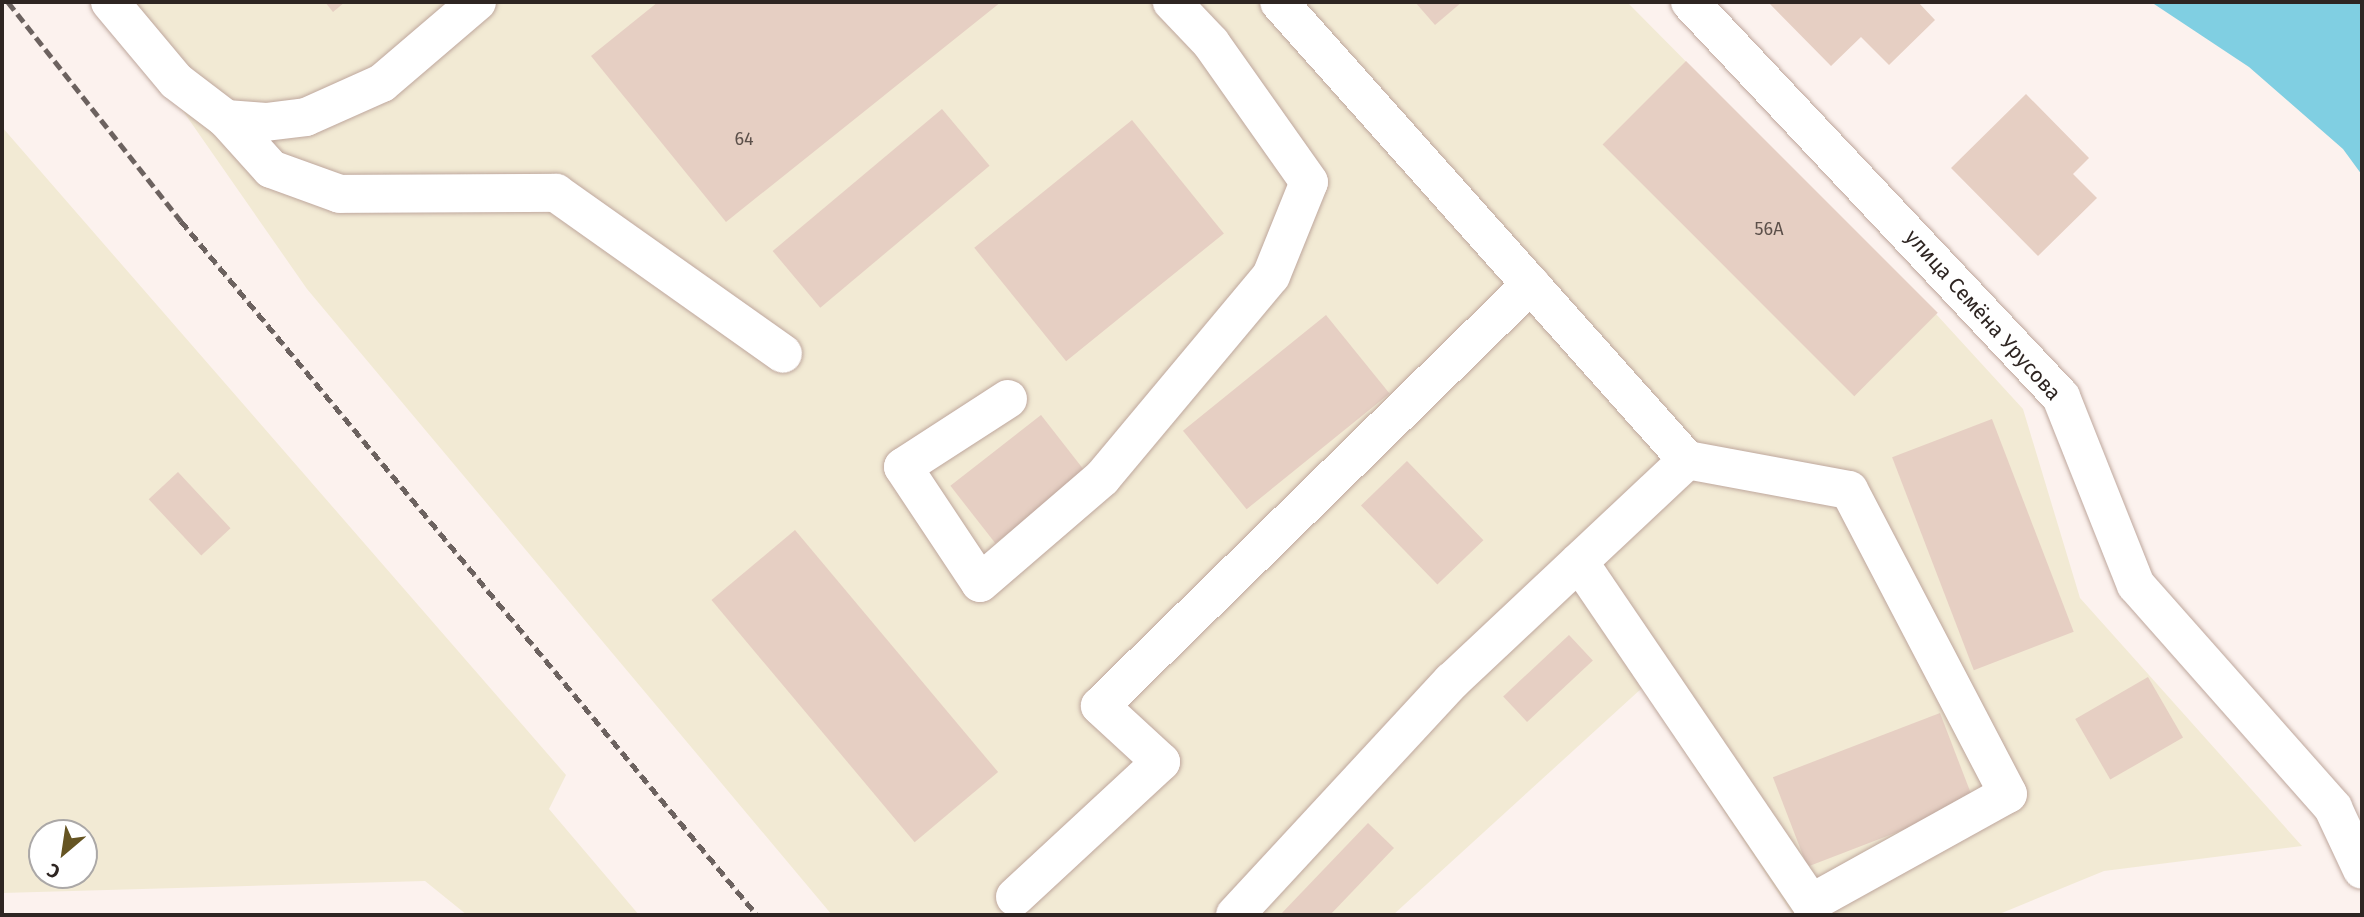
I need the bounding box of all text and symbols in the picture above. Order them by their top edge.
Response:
house number: 64 [734,128,754,150]
house number: 56А [1755,218,1783,240]
street label: улица Семёна Урусова [1900,225,2066,405]
north arrow [28,819,98,889]
text: С [43,858,64,884]

